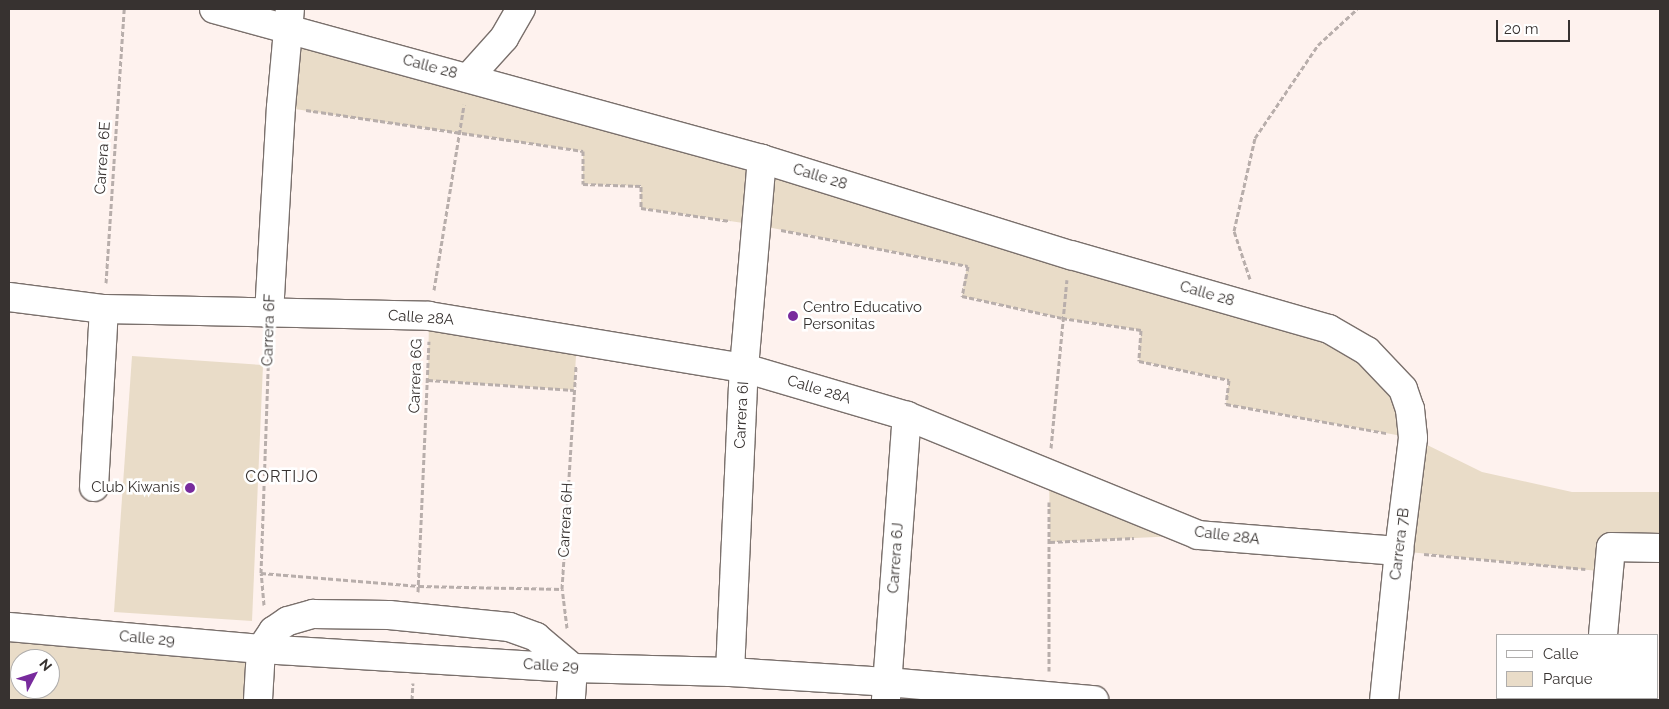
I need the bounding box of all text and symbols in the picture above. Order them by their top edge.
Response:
scale bar [1499,10,1573,42]
text: 20 m [1504,20,1539,38]
street label: Calle 28 [401,51,459,83]
street label: Carrera 6E [91,121,115,195]
street label: Calle 28 [791,160,849,194]
street label: Calle 28 [1178,278,1236,310]
street label: Carrera 6F [259,293,279,367]
place label: Centro Educativo Personitas [803,298,922,333]
street label: Calle 28A [387,307,455,329]
marker: Centro Educativo Personitas [787,310,799,322]
street label: Carrera 6G [406,338,426,414]
street label: Calle 28A [785,372,853,408]
street label: Carrera 6I [731,381,753,449]
district label: CORTIJO [244,467,320,487]
place label: Club Kiwanis [91,479,180,497]
marker: Club Kiwanis [184,482,196,494]
street label: Carrera 6H [555,482,577,558]
street label: Carrera 7B [1387,507,1413,581]
street label: Carrera 6J [885,522,907,594]
street label: Calle 28A [1193,523,1261,549]
street label: Calle 29 [118,628,176,650]
legend [1496,634,1659,699]
text: Calle [1543,645,1578,663]
north arrow [10,649,60,699]
text: N [36,656,55,674]
street label: Calle 29 [523,656,579,676]
text: Parque [1543,670,1592,688]

